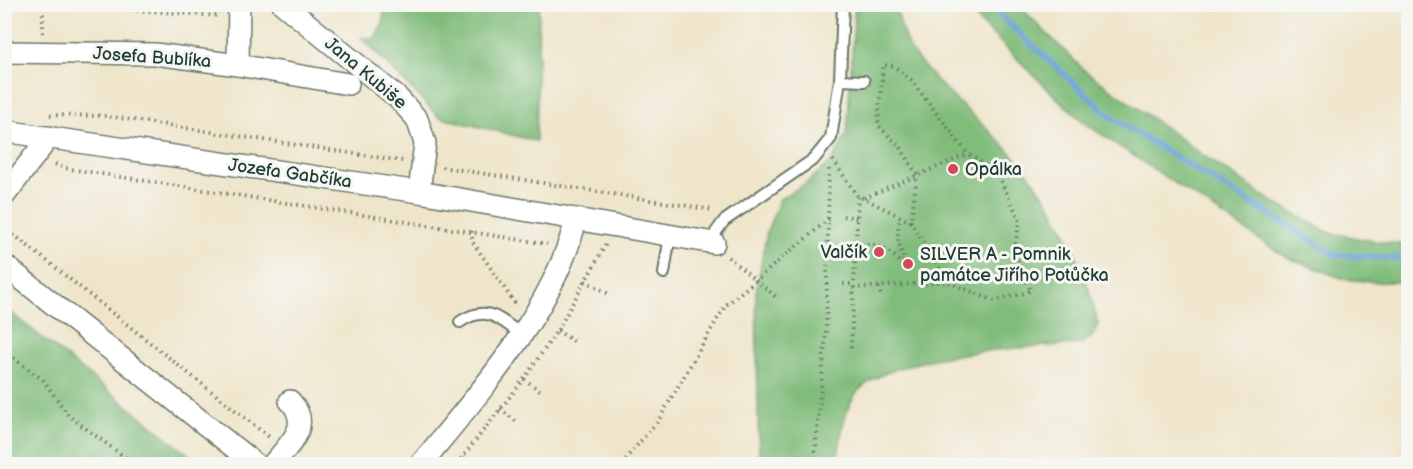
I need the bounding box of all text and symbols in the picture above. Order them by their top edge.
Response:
street label: Jana Kubiše [320,33,411,114]
street label: Josefa Bublíka [92,43,212,72]
street label: Jozefa Gabčíka [227,154,353,193]
place label: Opálka [965,159,1022,180]
marker: Opálka [946,162,960,176]
place label: Valčík [820,242,867,263]
place label: SILVER A - Pomnik památce Jiřího Potůčka [920,244,1109,286]
marker: Valčík [872,245,886,259]
marker: SILVER A - Pomnik památce Jiřího Potůčka [901,257,915,271]

